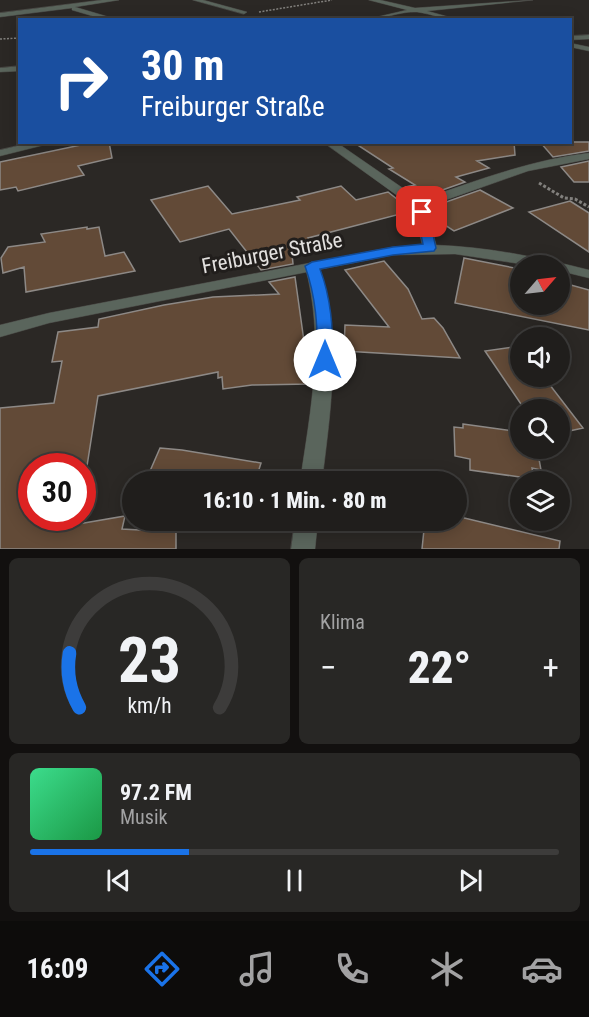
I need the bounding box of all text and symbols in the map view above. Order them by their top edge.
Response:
text: 30 m [141,41,224,90]
icon: right [42,42,120,120]
text: Freiburger Straße [141,91,325,123]
pin [396,186,447,237]
icon: arrive [405,195,438,228]
street label: Freiburger Straße [200,228,345,278]
north arrow [510,255,570,315]
map controls [510,255,570,531]
button: sound [510,327,570,387]
position arrow [293,328,357,392]
button: search [510,399,570,459]
speed limit sign: 30 [18,453,96,531]
button: layers [510,471,570,531]
text: 16:10 · 1 Min. · 80 m [203,488,386,513]
text: Klima [320,610,365,634]
text: 23 [118,624,181,697]
text: 22° [408,641,471,694]
text: − [320,648,337,687]
text: + [543,648,559,687]
text: km/h [127,693,172,718]
text: 97.2 FM [120,780,192,805]
text: Musik [120,805,168,829]
icon: previous [102,864,135,897]
icon: pause [278,864,311,897]
icon: next [454,864,487,897]
icon: directions [141,948,183,990]
icon: music [236,948,278,990]
icon: phone [331,948,373,990]
icon: climate [426,948,468,990]
icon: car [521,948,563,990]
text: 16:09 [26,953,88,985]

